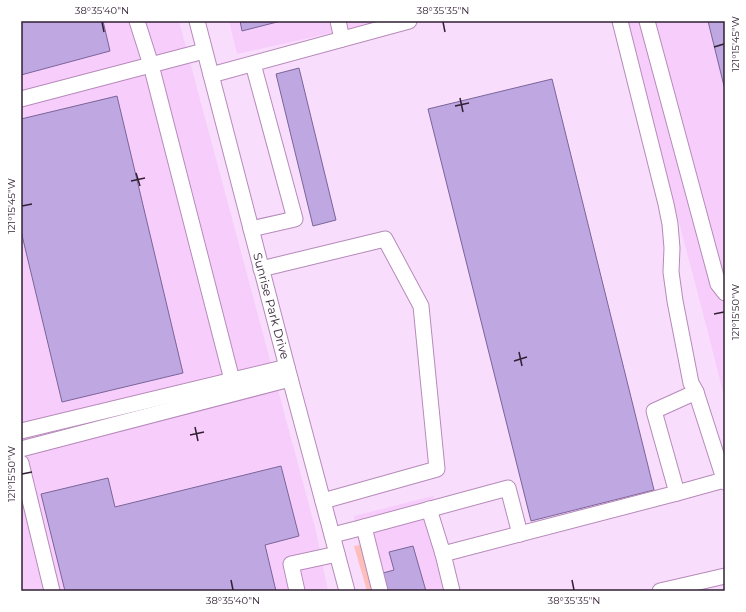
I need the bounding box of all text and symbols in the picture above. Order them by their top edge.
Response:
text: 38°35'40"N [75,4,129,17]
text: 38°35'35"N [417,4,469,17]
text: 121°15'45"W [729,16,742,72]
text: 121°15'45"W [5,178,18,234]
street label: Sunrise Park Drive [250,251,293,361]
text: 121°15'50"W [729,284,742,340]
text: 121°15'50"W [5,446,18,502]
text: 38°35'40"N [206,594,260,607]
text: 38°35'35"N [548,594,600,607]

